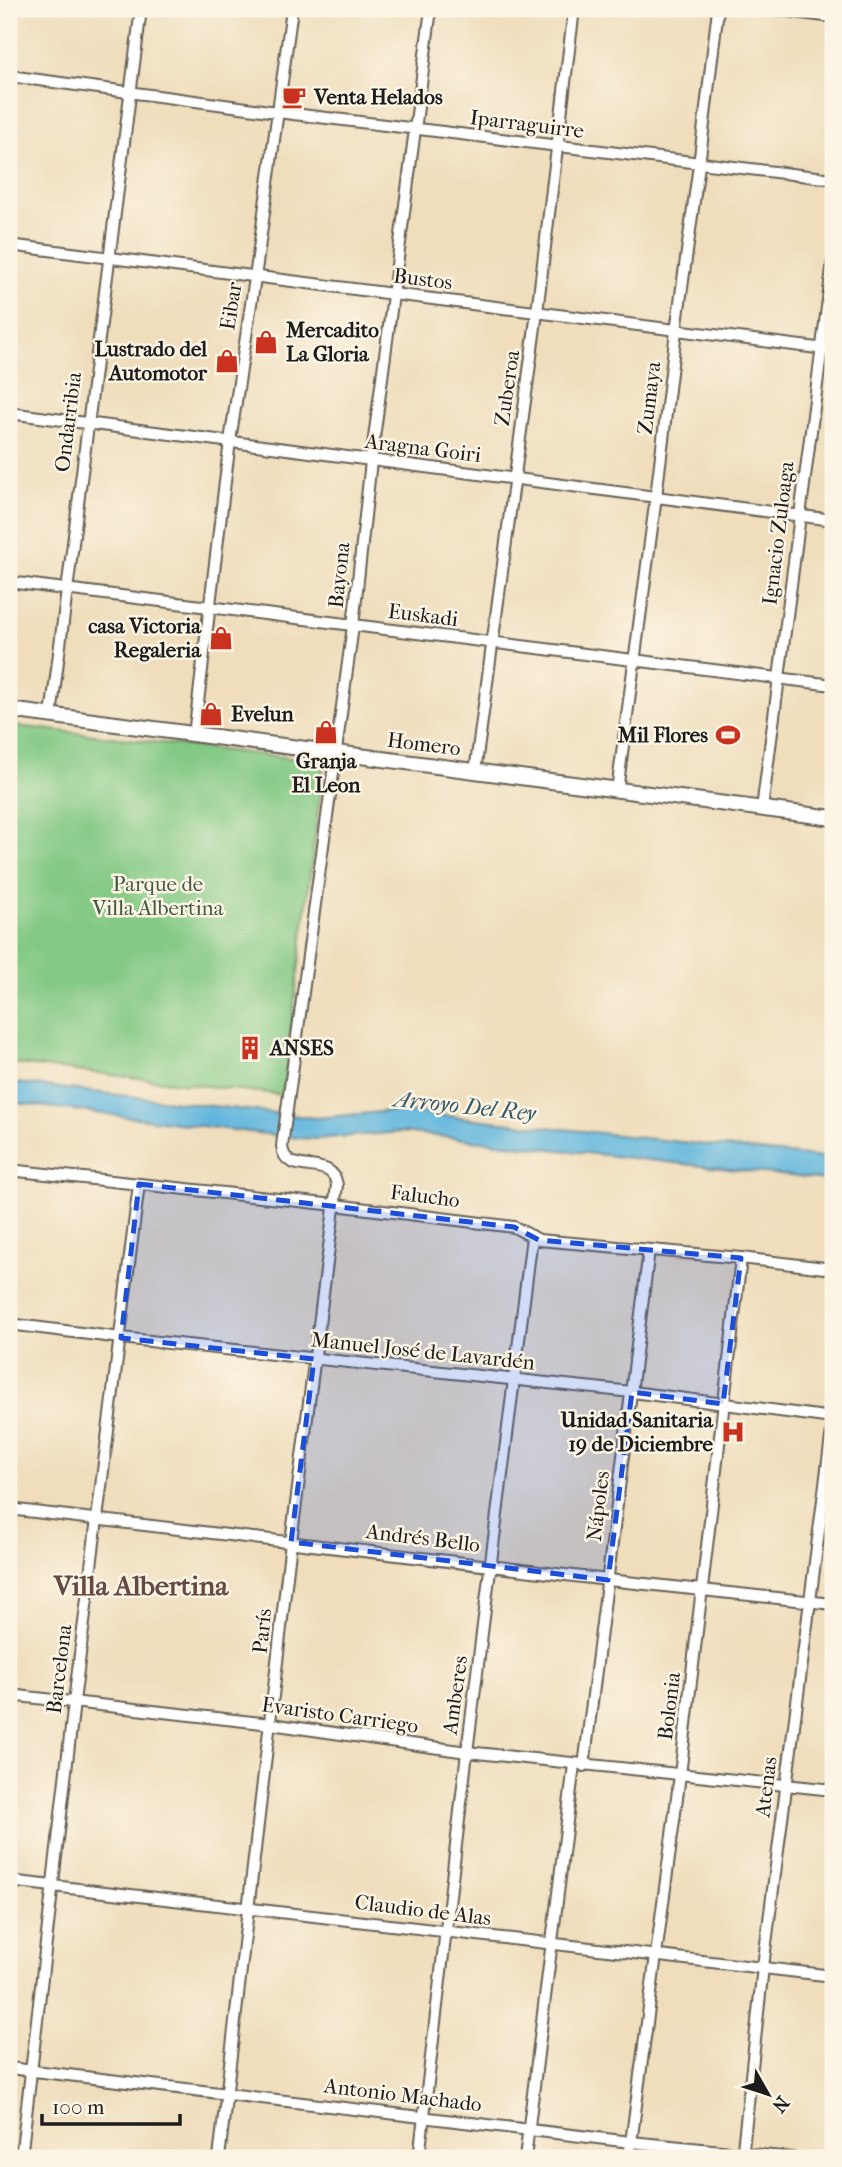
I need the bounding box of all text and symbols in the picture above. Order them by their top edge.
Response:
cafe icon: Venta Helados [280,83,308,111]
place label: Venta Helados [313,85,443,109]
street label: Iparraguirre [469,105,585,143]
street label: Bustos [392,263,454,295]
street label: Eibar [215,280,247,332]
place label: Mercadito La Gloria [285,318,379,366]
shop icon: Mercadito La Gloria [252,328,280,356]
place label: Lustrado del Automotor [94,337,208,385]
shop icon: Lustrado del Automotor [213,347,241,375]
street label: Zuberoa [490,348,524,428]
street label: Zumaya [633,360,665,436]
street label: Ondarribia [50,370,86,473]
street label: Aragna Goiri [363,429,482,467]
street label: Ignacio Zuloaga [757,459,799,606]
street label: Bayona [324,541,354,609]
street label: Euskadi [387,599,459,631]
place label: casa Victoria Regaleria [88,614,202,662]
shop icon: casa Victoria Regaleria [207,624,235,652]
shop icon: Evelun [197,700,225,728]
place label: Evelun [231,702,294,726]
shop icon: Granja El Leon [312,718,340,746]
sports icon: Mil Flores [714,721,742,749]
place label: Mil Flores [617,723,708,747]
street label: Homero [386,728,462,760]
place label: Granja El Leon [292,749,361,797]
park label: Parque de Villa Albertina [92,872,224,920]
building icon: ANSES [236,1034,264,1062]
place label: ANSES [268,1036,334,1060]
water label: Arroyo Del Rey [390,1085,538,1127]
street label: Falucho [389,1180,461,1212]
street label: Manuel José de Lavardén [310,1327,536,1375]
place label: Unidad Sanitaria 19 de Diciembre [559,1408,714,1456]
hospital icon: Unidad Sanitaria 19 de Diciembre [719,1418,747,1446]
street label: Nápoles [582,1469,614,1543]
street label: Andrés Bello [364,1519,481,1557]
district label: Villa Albertina [53,1569,229,1602]
street label: París [248,1607,276,1655]
street label: Barcelona [42,1623,76,1715]
street label: Amberes [437,1654,472,1737]
street label: Bolonia [653,1670,685,1741]
street label: Evaristo Carriego [260,1692,420,1738]
street label: Atenas [750,1755,782,1820]
street label: Claudio de Alas [353,1890,493,1930]
north arrow [734,2058,804,2128]
street label: Antonio Machado [322,2073,483,2117]
scale bar [42,2083,180,2127]
text: N [767,2092,794,2117]
text: 100 m [52,2095,105,2119]

